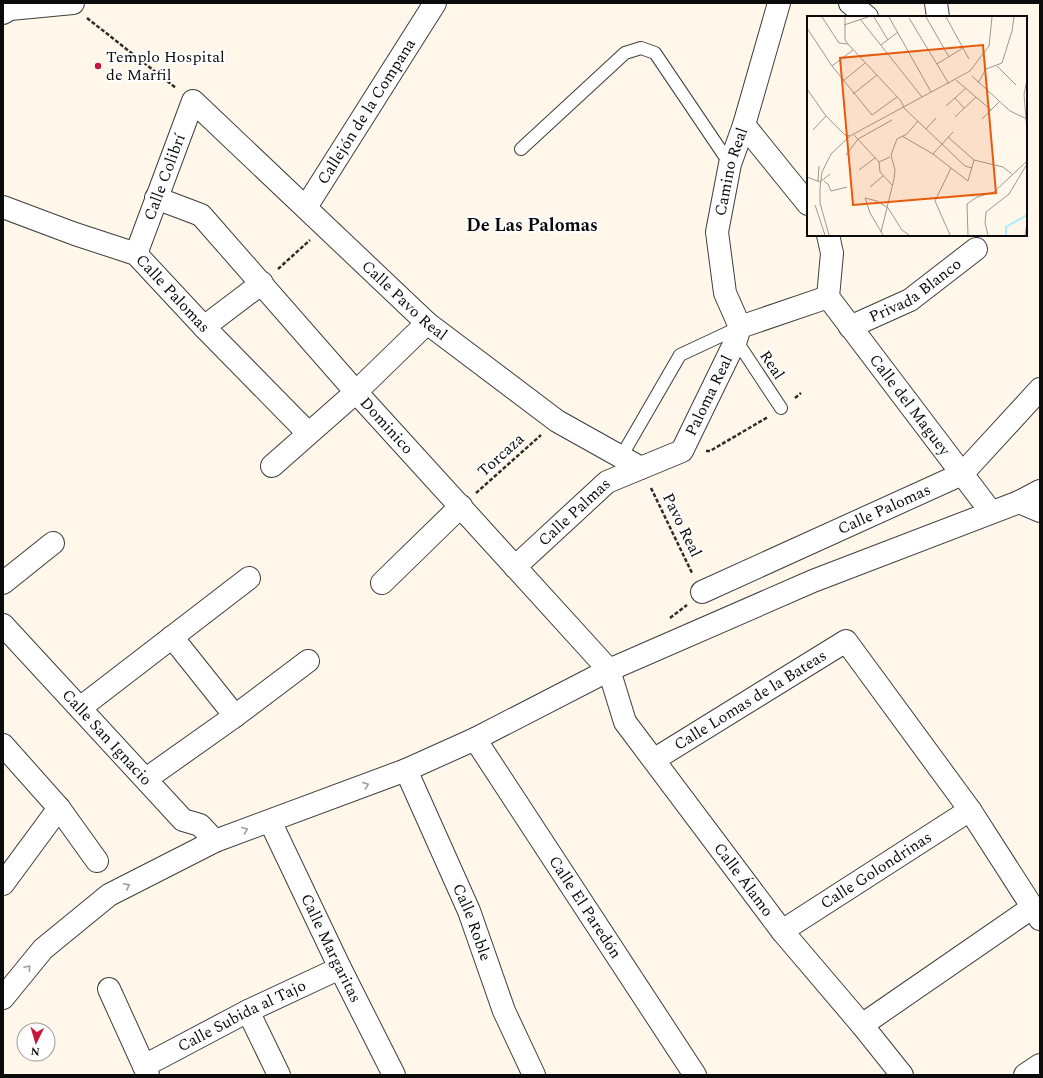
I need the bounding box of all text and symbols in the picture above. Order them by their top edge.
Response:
inset map [807,16,1027,236]
street label: Callejón de la Compana [311,34,422,189]
place label: Templo Hospital de Marfil [106,45,225,87]
marker: Templo Hospital de Marfil [93,61,103,71]
street label: Camino Real [708,124,754,218]
street label: Calle Colibrí [138,129,192,224]
district label: De Las Palomas [466,212,598,239]
street label: Calle Palomas [130,249,215,338]
street label: Privada Blanco [865,252,967,329]
street label: Calle Pavo Real [356,255,453,346]
street label: Real [753,345,791,385]
street label: Calle del Maguey [863,349,957,462]
street label: Paloma Real [679,351,739,440]
street label: Dominico [354,392,419,460]
street label: Torcaza [472,427,530,483]
street label: Calle Palmas [533,472,616,552]
street label: Calle Palomas [834,478,935,541]
street label: Pavo Real [656,489,708,561]
street label: Calle Lomas de la Bateas [669,644,831,757]
street label: Calle San Ignacio [56,684,158,791]
one-way arrow [363,781,370,789]
street label: Calle Golondrinas [816,826,937,915]
one-way arrow [241,827,248,835]
street label: Calle Álamo [708,838,779,922]
street label: Calle El Paredón [543,851,628,963]
street label: Calle Roble [446,880,498,964]
one-way arrow [123,883,131,891]
street label: Calle Margaritas [294,890,368,1007]
one-way arrow [23,965,30,973]
street label: Calle Subida al Tajo [173,974,310,1058]
north arrow [16,1022,56,1062]
text: N [30,1043,40,1060]

